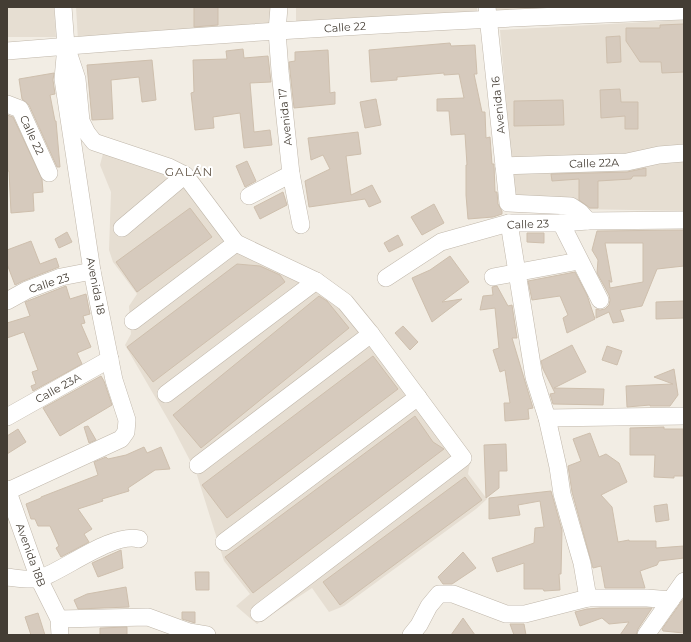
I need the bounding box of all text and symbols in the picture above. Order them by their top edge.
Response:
street label: Calle 22 [323,19,367,35]
street label: Avenida 16 [488,75,508,135]
street label: Avenida 17 [275,88,295,146]
street label: Calle 22 [17,113,47,157]
street label: Calle 22A [569,155,619,171]
district label: GALÁN [165,164,213,179]
street label: Calle 23 [507,216,549,232]
street label: Avenida 18 [84,256,108,316]
street label: Calle 23 [27,270,71,296]
street label: Calle 23A [33,370,83,406]
street label: Avenida 18B [13,521,49,589]

